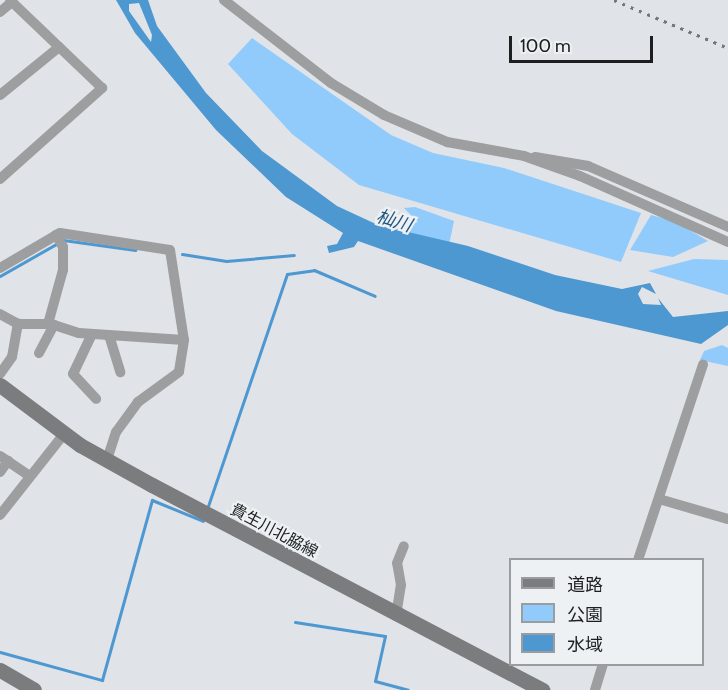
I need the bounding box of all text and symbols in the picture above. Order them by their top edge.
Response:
scale bar [512,24,656,62]
text: 100 m [520,35,571,57]
water label: 杣川 [374,205,414,237]
street label: 貴生川北脇線 [227,500,321,562]
legend [509,558,704,666]
text: 道路 [567,574,603,596]
text: 公園 [567,604,603,626]
text: 水域 [567,634,603,656]

